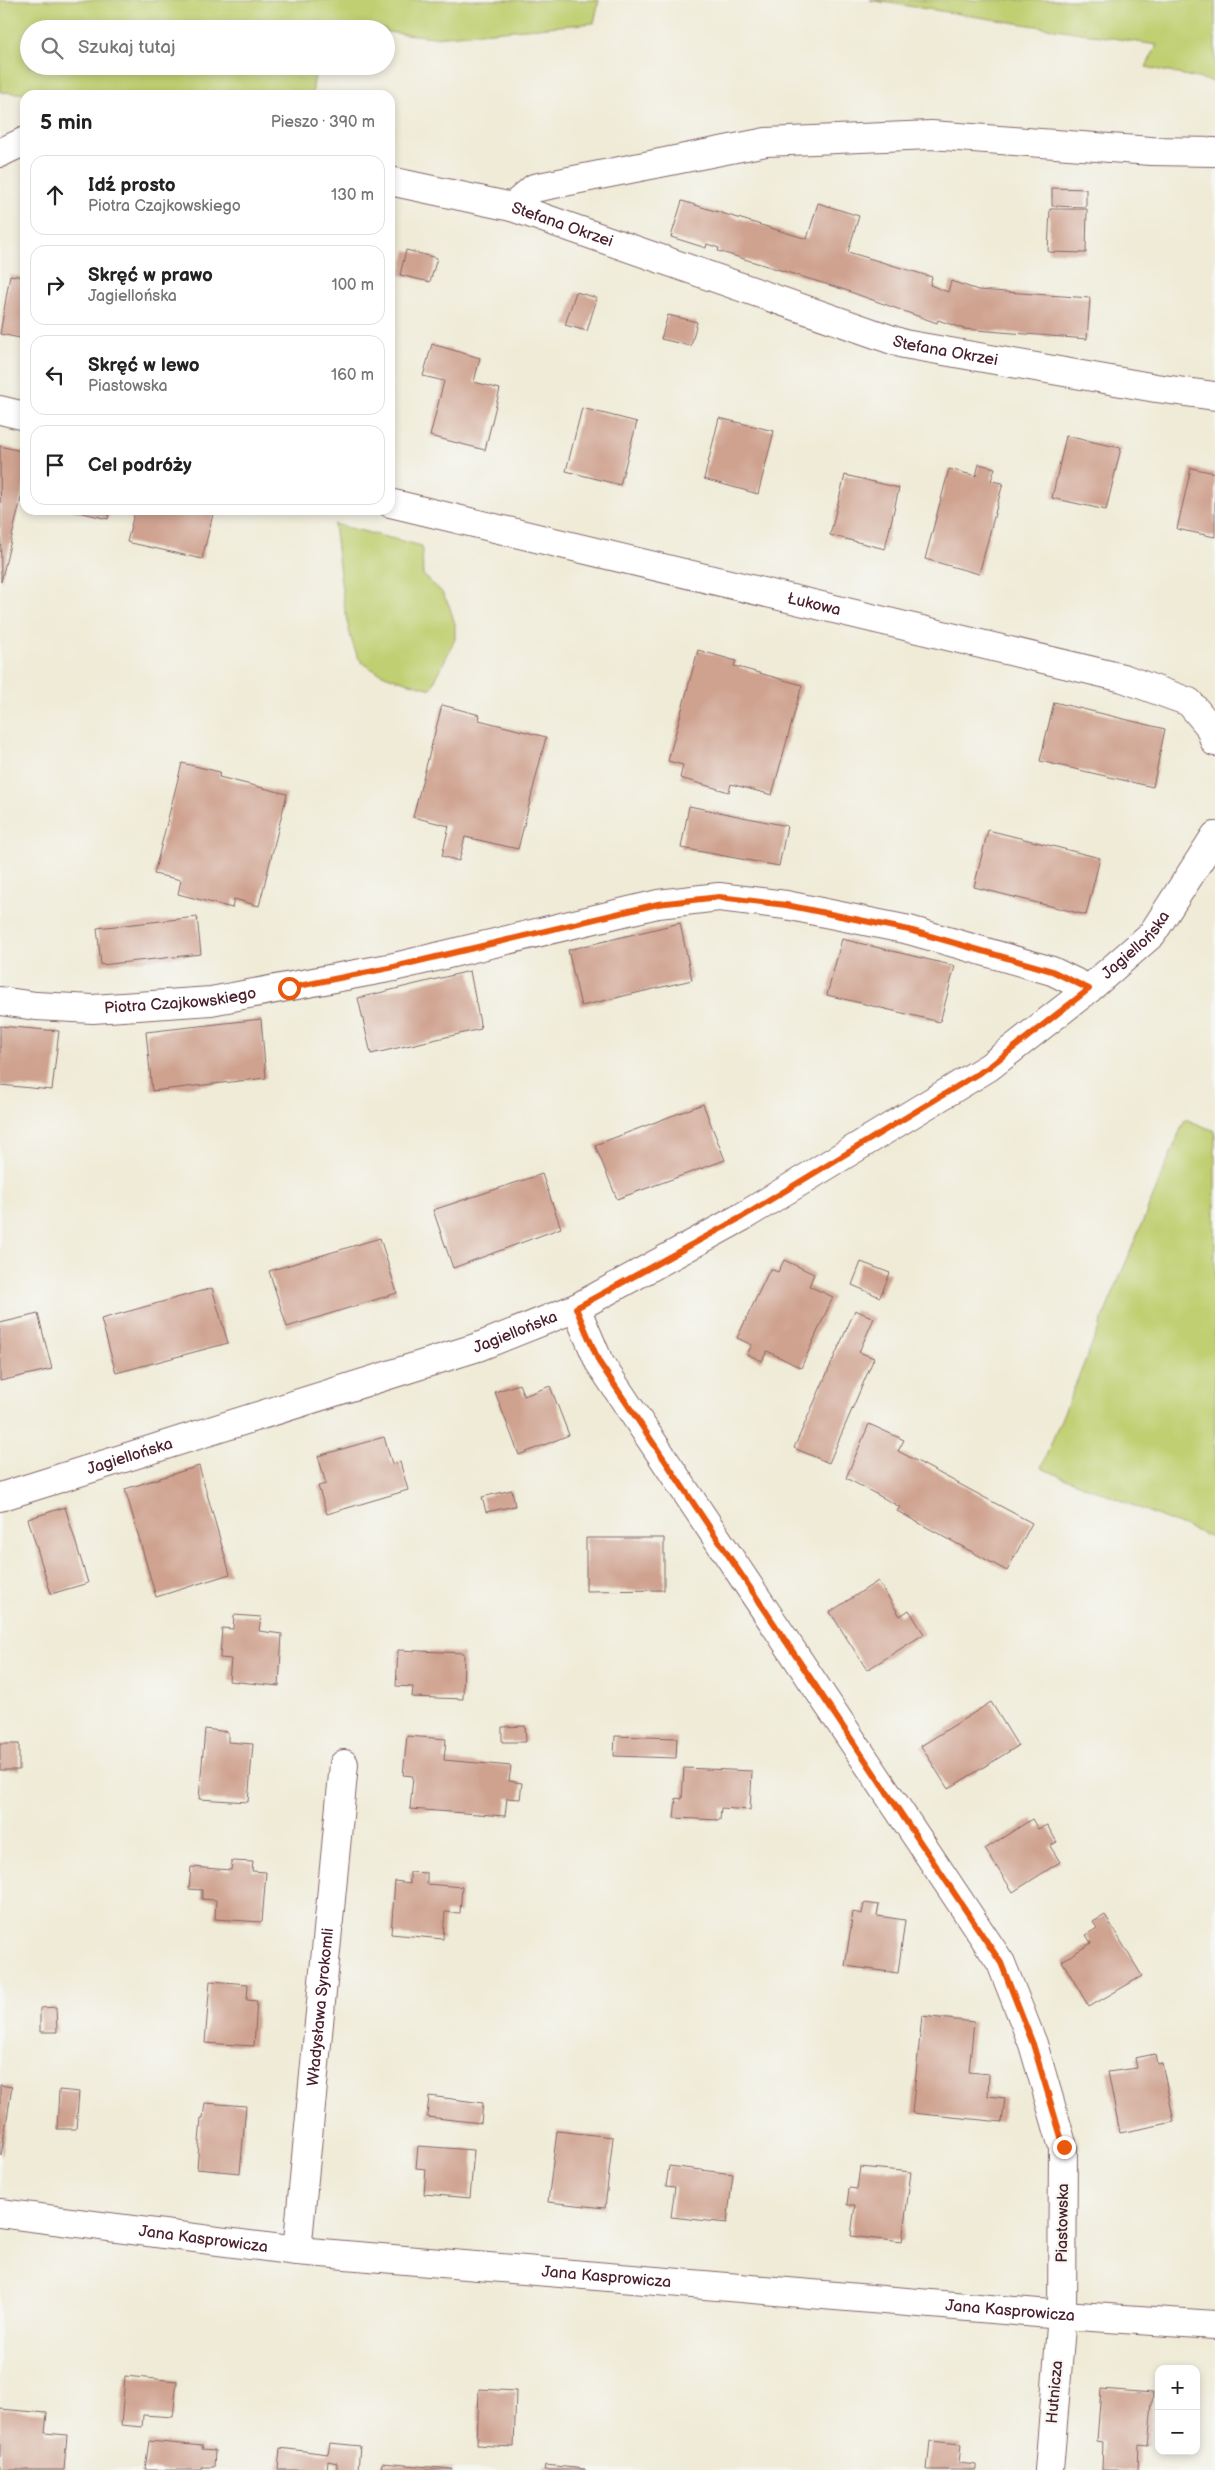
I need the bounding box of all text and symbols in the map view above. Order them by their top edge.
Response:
search box [20,20,395,75]
icon: search [38,34,66,62]
text: Szukaj tutaj [78,36,175,59]
text: 5 min [40,110,93,135]
text: Pieszo · 390 m [271,113,375,132]
text: Idź prosto [88,174,176,197]
icon: ahead [41,181,69,209]
text: 130 m [331,186,374,205]
text: Piotra Czajkowskiego [88,197,241,216]
street label: Stefana Okrzei [509,198,616,251]
text: Skręć w prawo [88,264,213,287]
icon: right [41,271,69,299]
text: 100 m [331,276,374,295]
text: Jagiellońska [88,287,177,306]
street label: Stefana Okrzei [890,331,999,370]
text: Skręć w lewo [88,354,200,377]
icon: left [41,361,69,389]
text: 160 m [331,366,374,385]
text: Piastowska [88,377,168,396]
icon: arrive [41,451,69,479]
text: Cel podróży [88,454,192,477]
street label: Łukowa [785,589,843,620]
street label: Jagiellońska [1098,908,1174,983]
route start [278,977,301,1000]
street label: Piotra Czajkowskiego [103,983,258,1018]
street label: Jagiellońska [471,1307,560,1357]
street label: Jagiellońska [84,1434,175,1479]
street label: Władysława Syrokomli [303,1927,338,2087]
route end [1053,2136,1076,2159]
street label: Piastowska [1053,2183,1073,2263]
street label: Jana Kasprowicza [138,2221,269,2257]
street label: Jana Kasprowicza [541,2262,672,2292]
street label: Jana Kasprowicza [945,2296,1075,2325]
street label: Hutnicza [1043,2360,1067,2424]
map controls [1155,2365,1200,2455]
button: + [1155,2365,1200,2410]
button: − [1155,2410,1200,2455]

